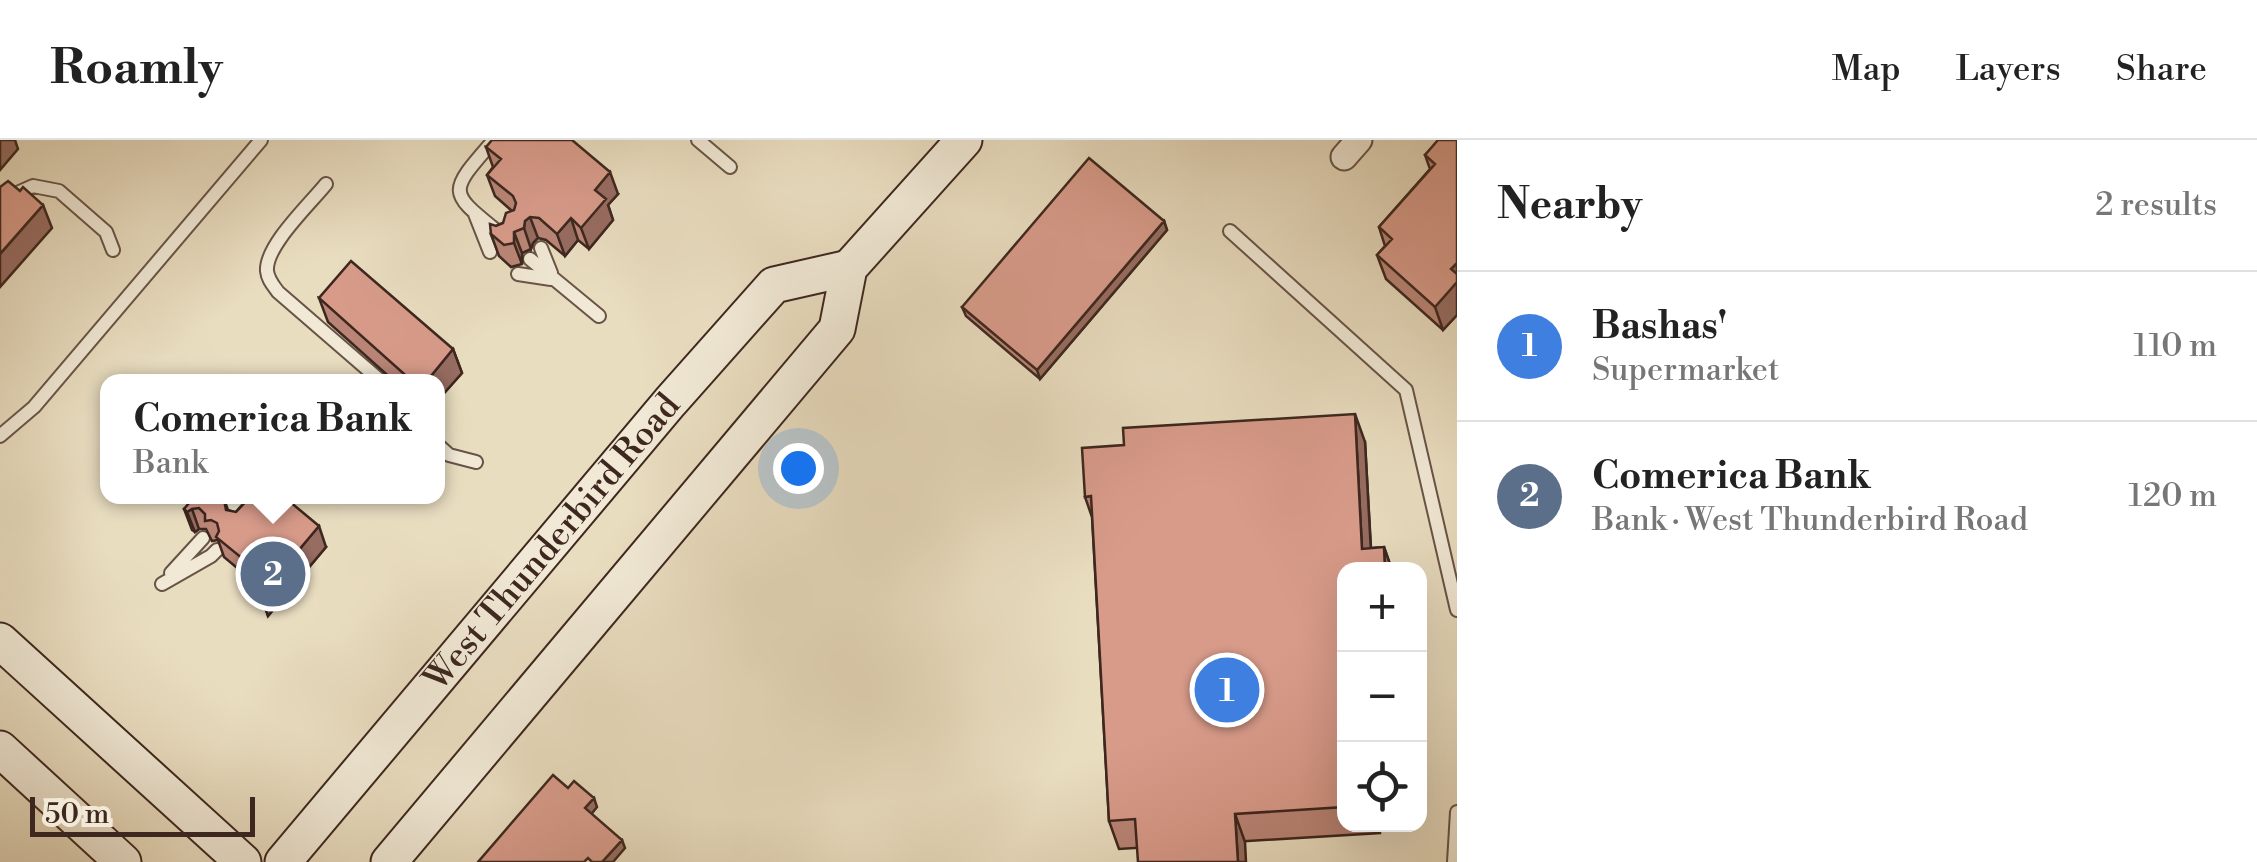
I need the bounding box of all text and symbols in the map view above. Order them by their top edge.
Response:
text: Roamly [50,39,223,99]
text: Map [1832,48,1901,91]
text: Layers [1956,48,2061,91]
text: Share [2116,48,2207,91]
text: Nearby [1497,179,1642,232]
text: 2 results [2095,185,2217,225]
text: Bashas' [1592,303,1727,350]
text: 1 [1522,326,1537,366]
text: 110 m [2134,326,2217,366]
text: Supermarket [1592,350,1779,390]
popup [100,374,445,504]
street label: West Thunderbird Road [414,385,689,700]
text: Comerica Bank [133,396,412,443]
text: Bank [133,443,208,483]
your location [773,443,824,494]
text: Comerica Bank [1592,453,1871,500]
text: 2 [1519,476,1540,516]
text: 120 m [2128,476,2217,516]
text: Bank · West Thunderbird Road [1592,500,2028,540]
pin: 2 [240,536,306,612]
map controls [1337,562,1427,832]
button: + [1337,562,1427,652]
pin: 1 [1194,652,1260,728]
button: − [1337,652,1427,742]
button: locate [1337,742,1427,832]
scale bar [30,792,255,836]
text: 50 m [45,797,109,832]

